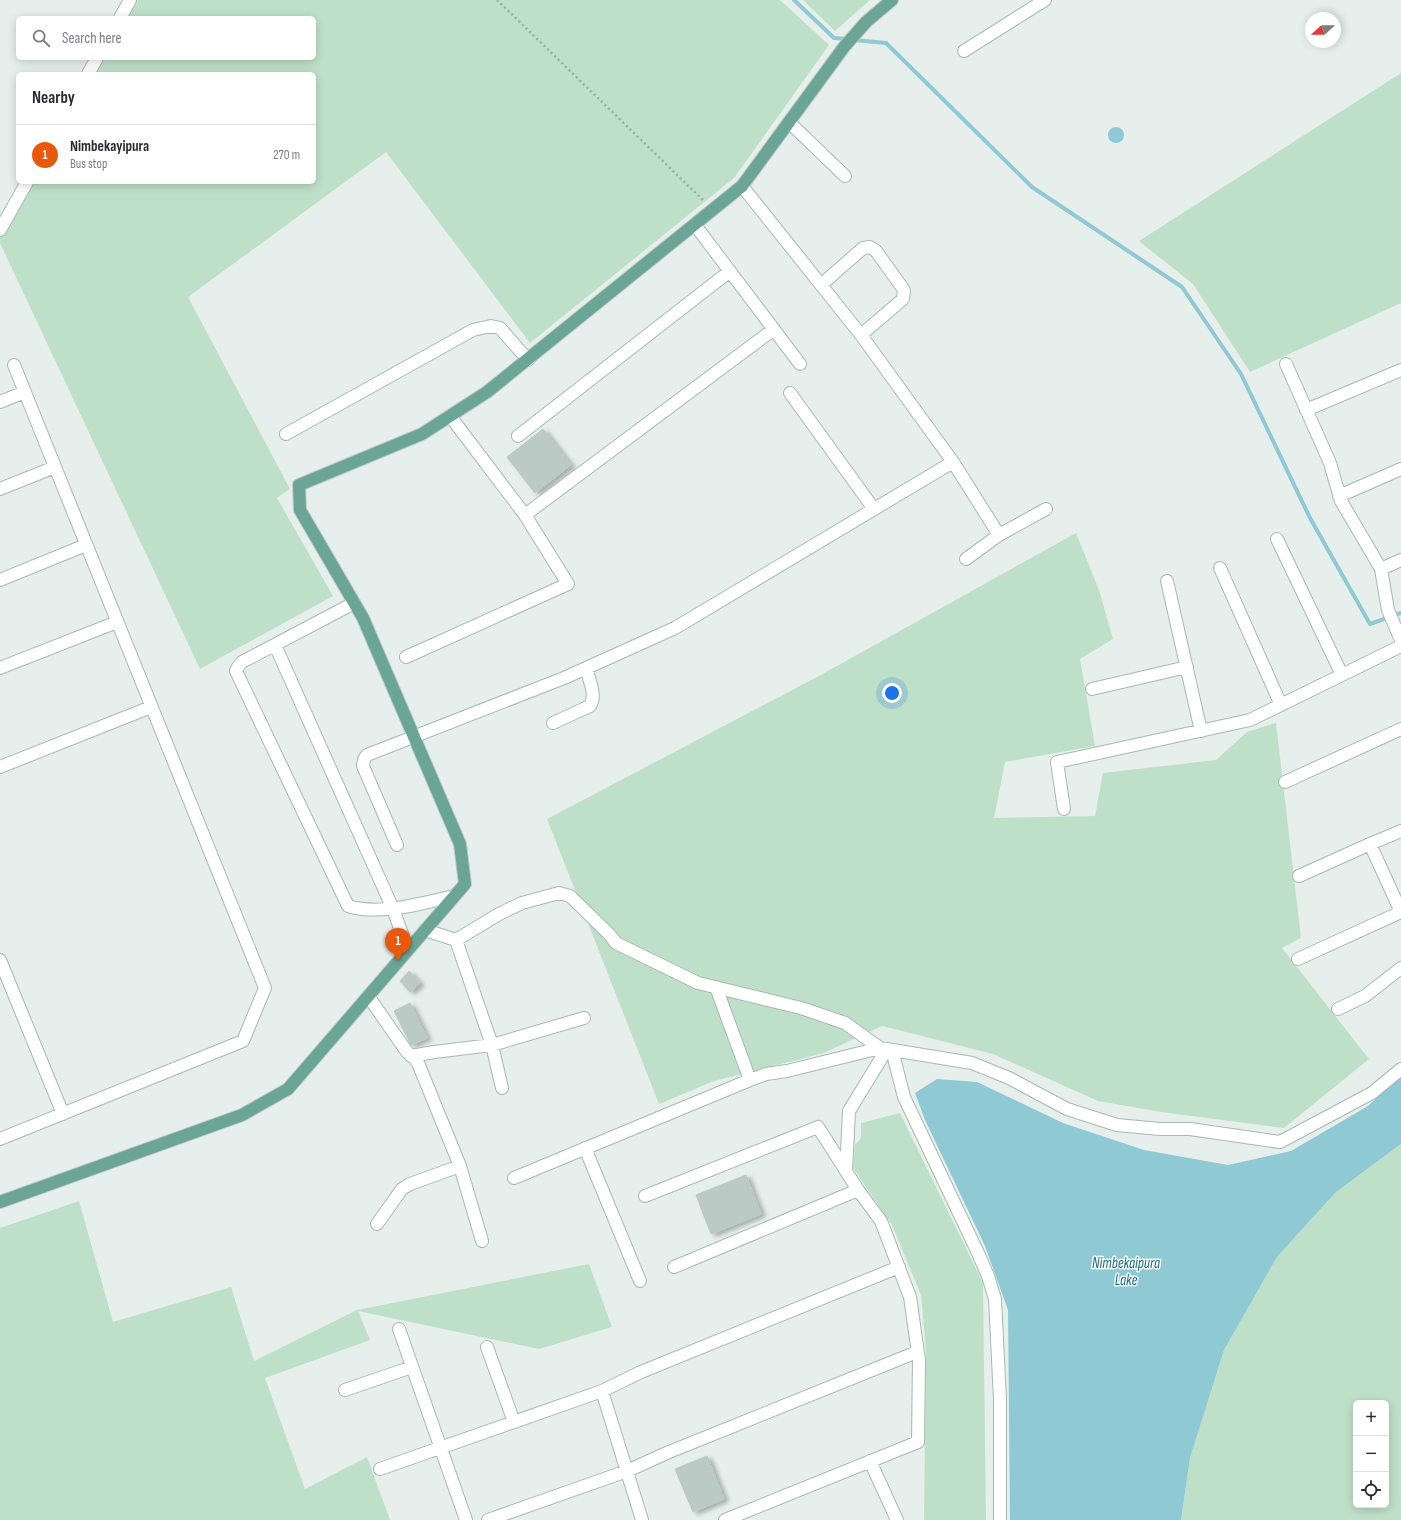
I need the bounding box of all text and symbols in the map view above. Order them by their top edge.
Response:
north arrow [1305,12,1341,48]
search box [16,16,316,60]
icon: search [30,27,52,49]
text: Search here [62,29,122,48]
text: Nearby [32,88,75,108]
text: Nimbekayipura [70,137,149,156]
text: 1 [42,147,48,163]
text: 270 m [273,147,300,163]
text: Bus stop [70,156,107,172]
your location [882,683,902,703]
pin: 1 [385,928,411,961]
water label: Nimbekaipura Lake [1092,1254,1160,1290]
map controls [1353,1400,1389,1508]
button: + [1353,1400,1389,1436]
button: − [1353,1436,1389,1472]
button: locate [1353,1472,1389,1508]

